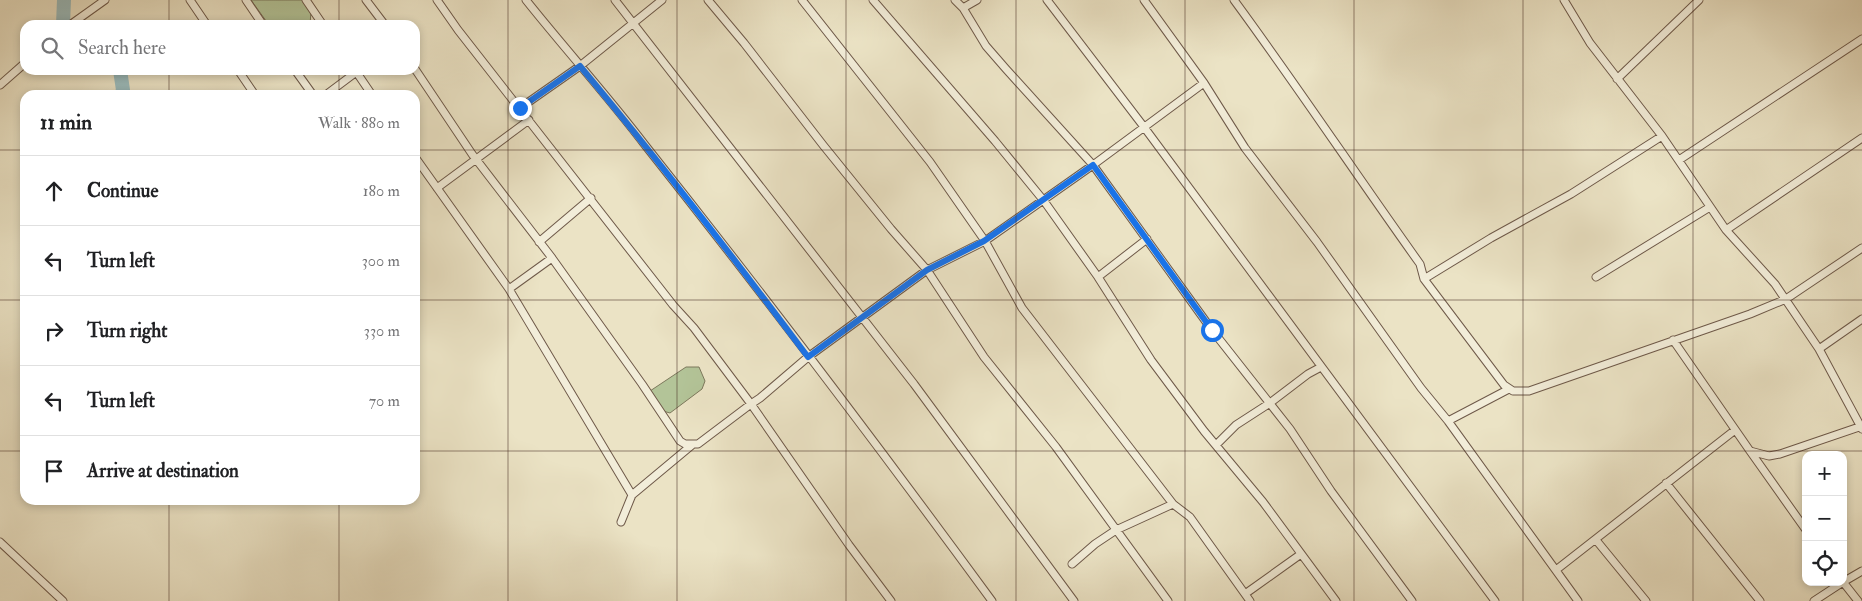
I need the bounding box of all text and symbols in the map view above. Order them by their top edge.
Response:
search box [20,20,420,75]
icon: search [38,34,66,62]
text: Search here [78,36,166,60]
route end [509,97,532,120]
text: 11 min [40,109,92,136]
text: Walk · 880 m [318,113,400,133]
icon: ahead [40,177,68,205]
text: Continue [87,179,158,203]
text: 180 m [363,181,400,201]
icon: left [40,247,68,275]
text: Turn left [87,249,155,273]
text: 300 m [362,251,400,271]
icon: right [40,317,68,345]
text: Turn right [87,319,167,343]
route start [1201,319,1224,342]
text: 330 m [364,321,400,341]
icon: left [40,387,68,415]
text: Turn left [87,389,155,413]
text: 70 m [369,391,400,411]
map controls [1802,451,1847,586]
button: + [1802,451,1847,496]
icon: arrive [40,457,68,485]
text: Arrive at destination [87,459,239,483]
button: − [1802,496,1847,541]
button: locate [1802,541,1847,586]

